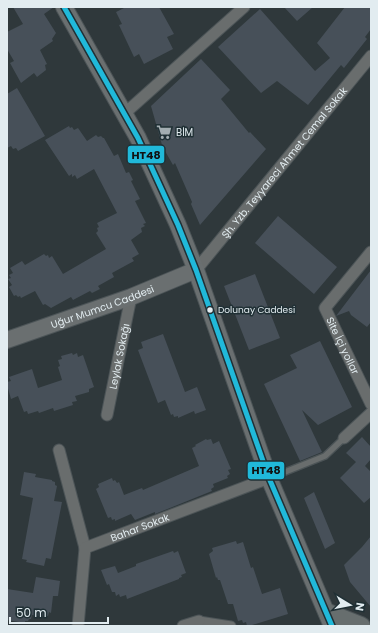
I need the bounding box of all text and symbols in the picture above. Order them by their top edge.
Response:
street label: Şh. Yzb. Teyyareci Ahmet Cemal Sokak [218,83,351,241]
supermarket icon: BİM [155,123,173,141]
place label: BİM [176,125,193,140]
line badge: HT48 [127,145,165,164]
text: HT48 [131,147,161,163]
street label: Uğur Mumcu Caddesi [49,281,156,332]
place label: Dolunay Caddesi [218,304,295,316]
marker: Dolunay Caddesi [205,305,215,315]
street label: Site İçi yollar [323,314,363,377]
street label: Leylak Sokağı [105,322,133,390]
line badge: HT48 [247,461,285,480]
text: HT48 [251,462,281,478]
street label: Bahar Sokak [108,509,172,545]
north arrow [330,585,370,625]
scale bar [10,599,108,625]
text: N [351,601,368,612]
text: 50 m [16,604,47,621]

